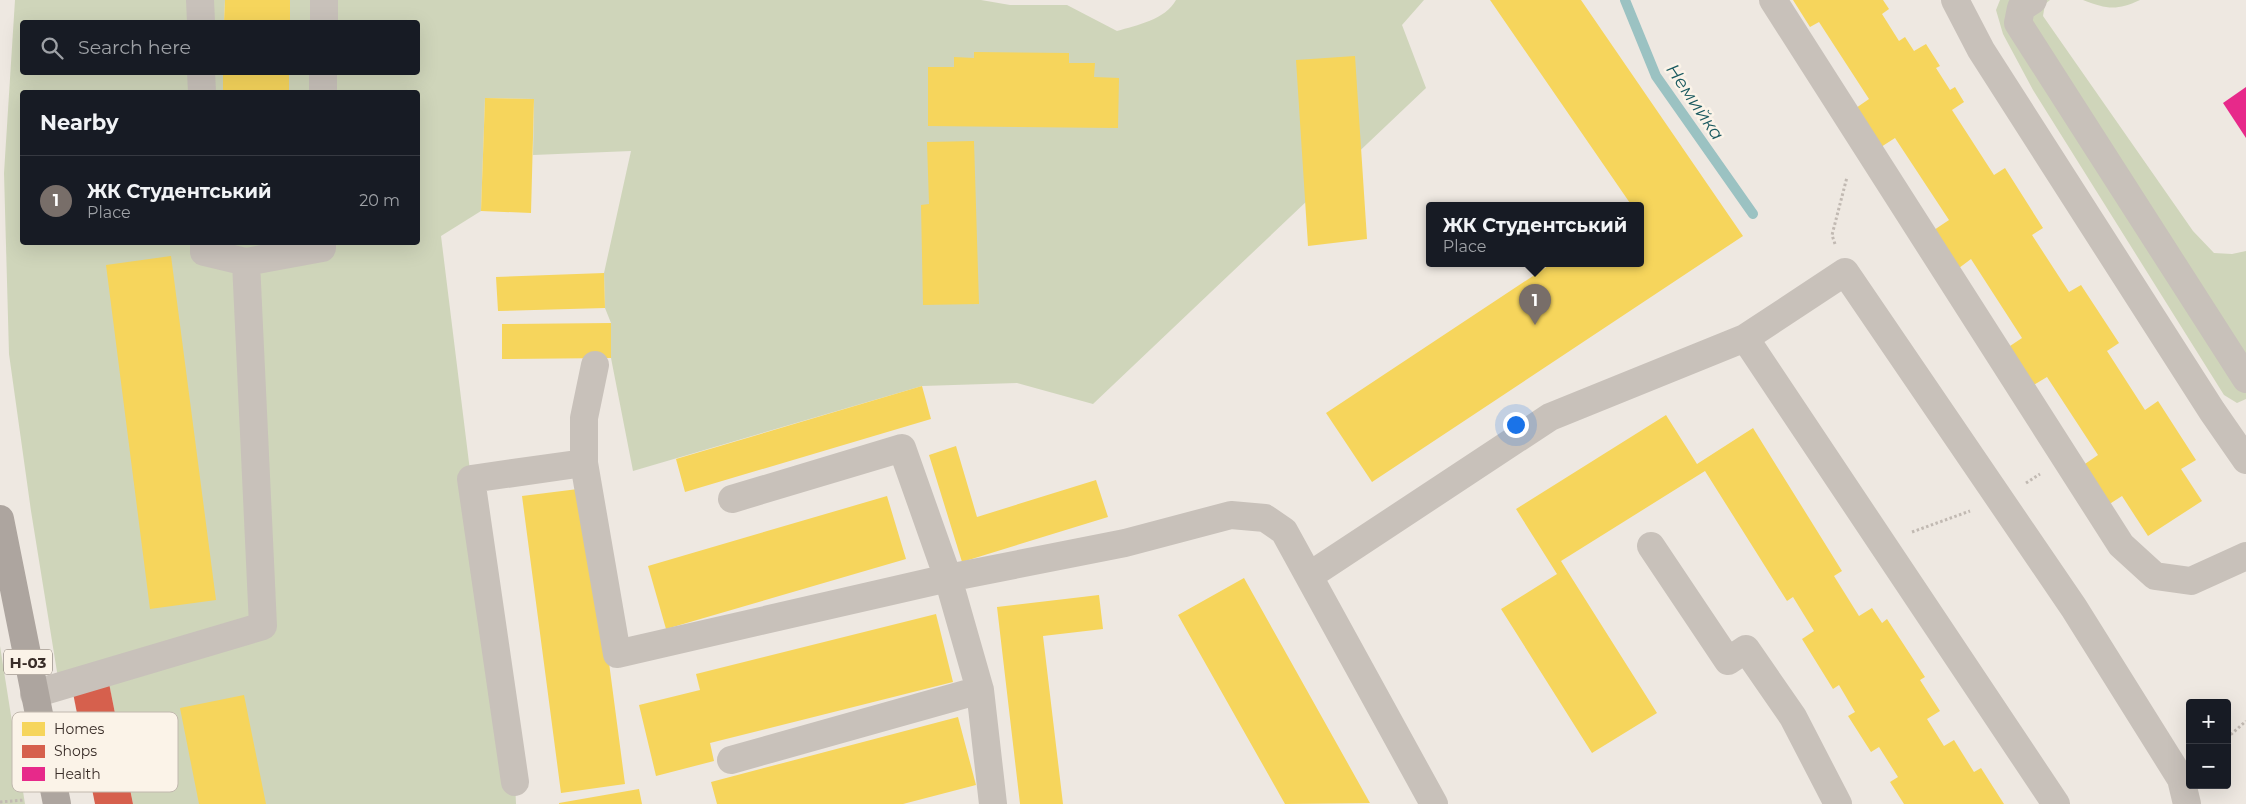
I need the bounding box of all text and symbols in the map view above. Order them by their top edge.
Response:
search box [20,20,420,75]
icon: search [38,34,66,62]
text: Search here [78,36,191,59]
water label: Немийка [1661,60,1729,144]
text: Nearby [40,110,119,135]
text: ЖК Студентський [87,180,272,203]
text: 1 [53,191,59,210]
text: 20 m [359,191,400,210]
popup [1426,202,1644,267]
text: Place [87,203,131,222]
text: ЖК Студентський [1443,214,1627,237]
text: Place [1443,237,1486,256]
pin: 1 [1519,284,1551,325]
your location [1503,412,1529,438]
road number: Н-03 [4,650,52,674]
map controls [2186,699,2231,789]
button: + [2186,699,2231,744]
legend [12,712,178,792]
text: Homes [54,720,104,738]
text: Shops [54,742,97,760]
button: − [2186,744,2231,789]
text: Health [54,765,101,783]

